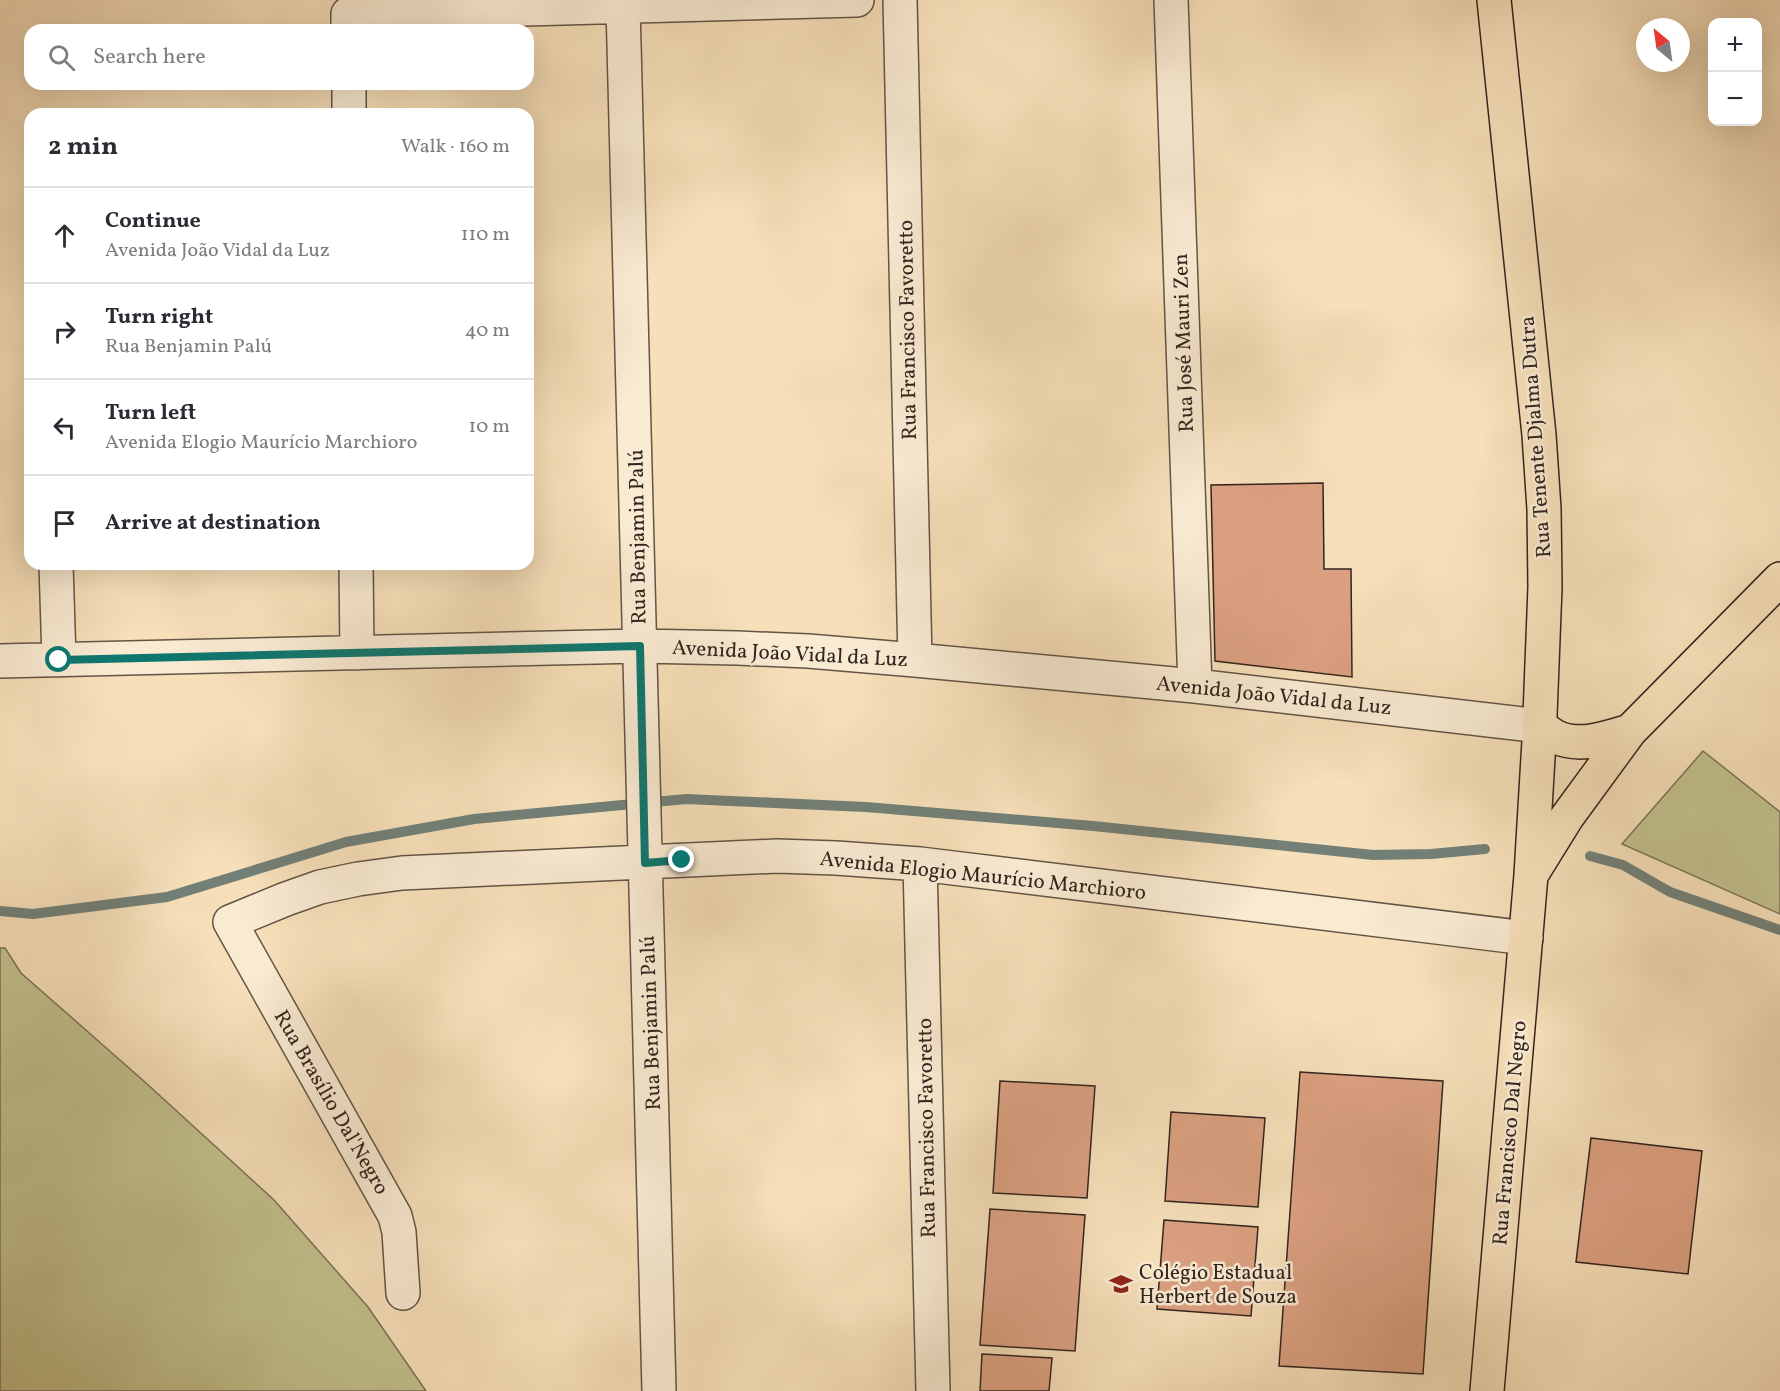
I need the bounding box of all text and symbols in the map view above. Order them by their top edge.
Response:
north arrow [1636,18,1690,72]
map controls [1708,18,1762,126]
button: + [1708,18,1762,72]
search box [24,24,534,90]
icon: search [45,41,78,74]
text: Search here [93,42,206,73]
button: − [1708,72,1762,126]
text: 2 min [48,129,118,165]
text: Walk · 160 m [401,133,510,161]
text: Continue [105,206,201,237]
icon: ahead [48,219,81,252]
street label: Rua Francisco Favoretto [892,220,925,440]
text: 110 m [461,221,510,249]
text: Avenida João Vidal da Luz [105,237,330,265]
street label: Rua José Mauri Zen [1167,253,1202,433]
text: Turn right [105,302,213,333]
icon: right [48,315,81,348]
street label: Rua Tenente Djalma Dutra [1514,315,1559,559]
text: 40 m [465,317,510,345]
text: Rua Benjamin Palú [105,333,272,361]
text: Turn left [105,398,196,429]
icon: left [48,411,81,444]
text: 10 m [469,413,510,441]
text: Avenida Elogio Maurício Marchioro [105,429,417,457]
street label: Rua Benjamin Palú [622,449,655,625]
icon: arrive [48,507,81,540]
text: Arrive at destination [105,508,321,539]
street label: Avenida João Vidal da Luz [671,634,909,675]
route start [45,646,71,672]
street label: Avenida João Vidal da Luz [1155,670,1393,723]
street label: Avenida Elogio Maurício Marchioro [818,845,1147,908]
route end [668,846,694,872]
street label: Rua Benjamin Palú [634,935,669,1111]
street label: Rua Brasílio Dal'Negro [266,1005,395,1200]
street label: Rua Francisco Favoretto [911,1018,944,1238]
street label: Rua Francisco Dal Negro [1486,1019,1535,1247]
place label: Colégio Estadual Herbert de Souza [1139,1259,1297,1312]
school or university icon: Colégio Estadual Herbert de Souza [1108,1271,1134,1297]

